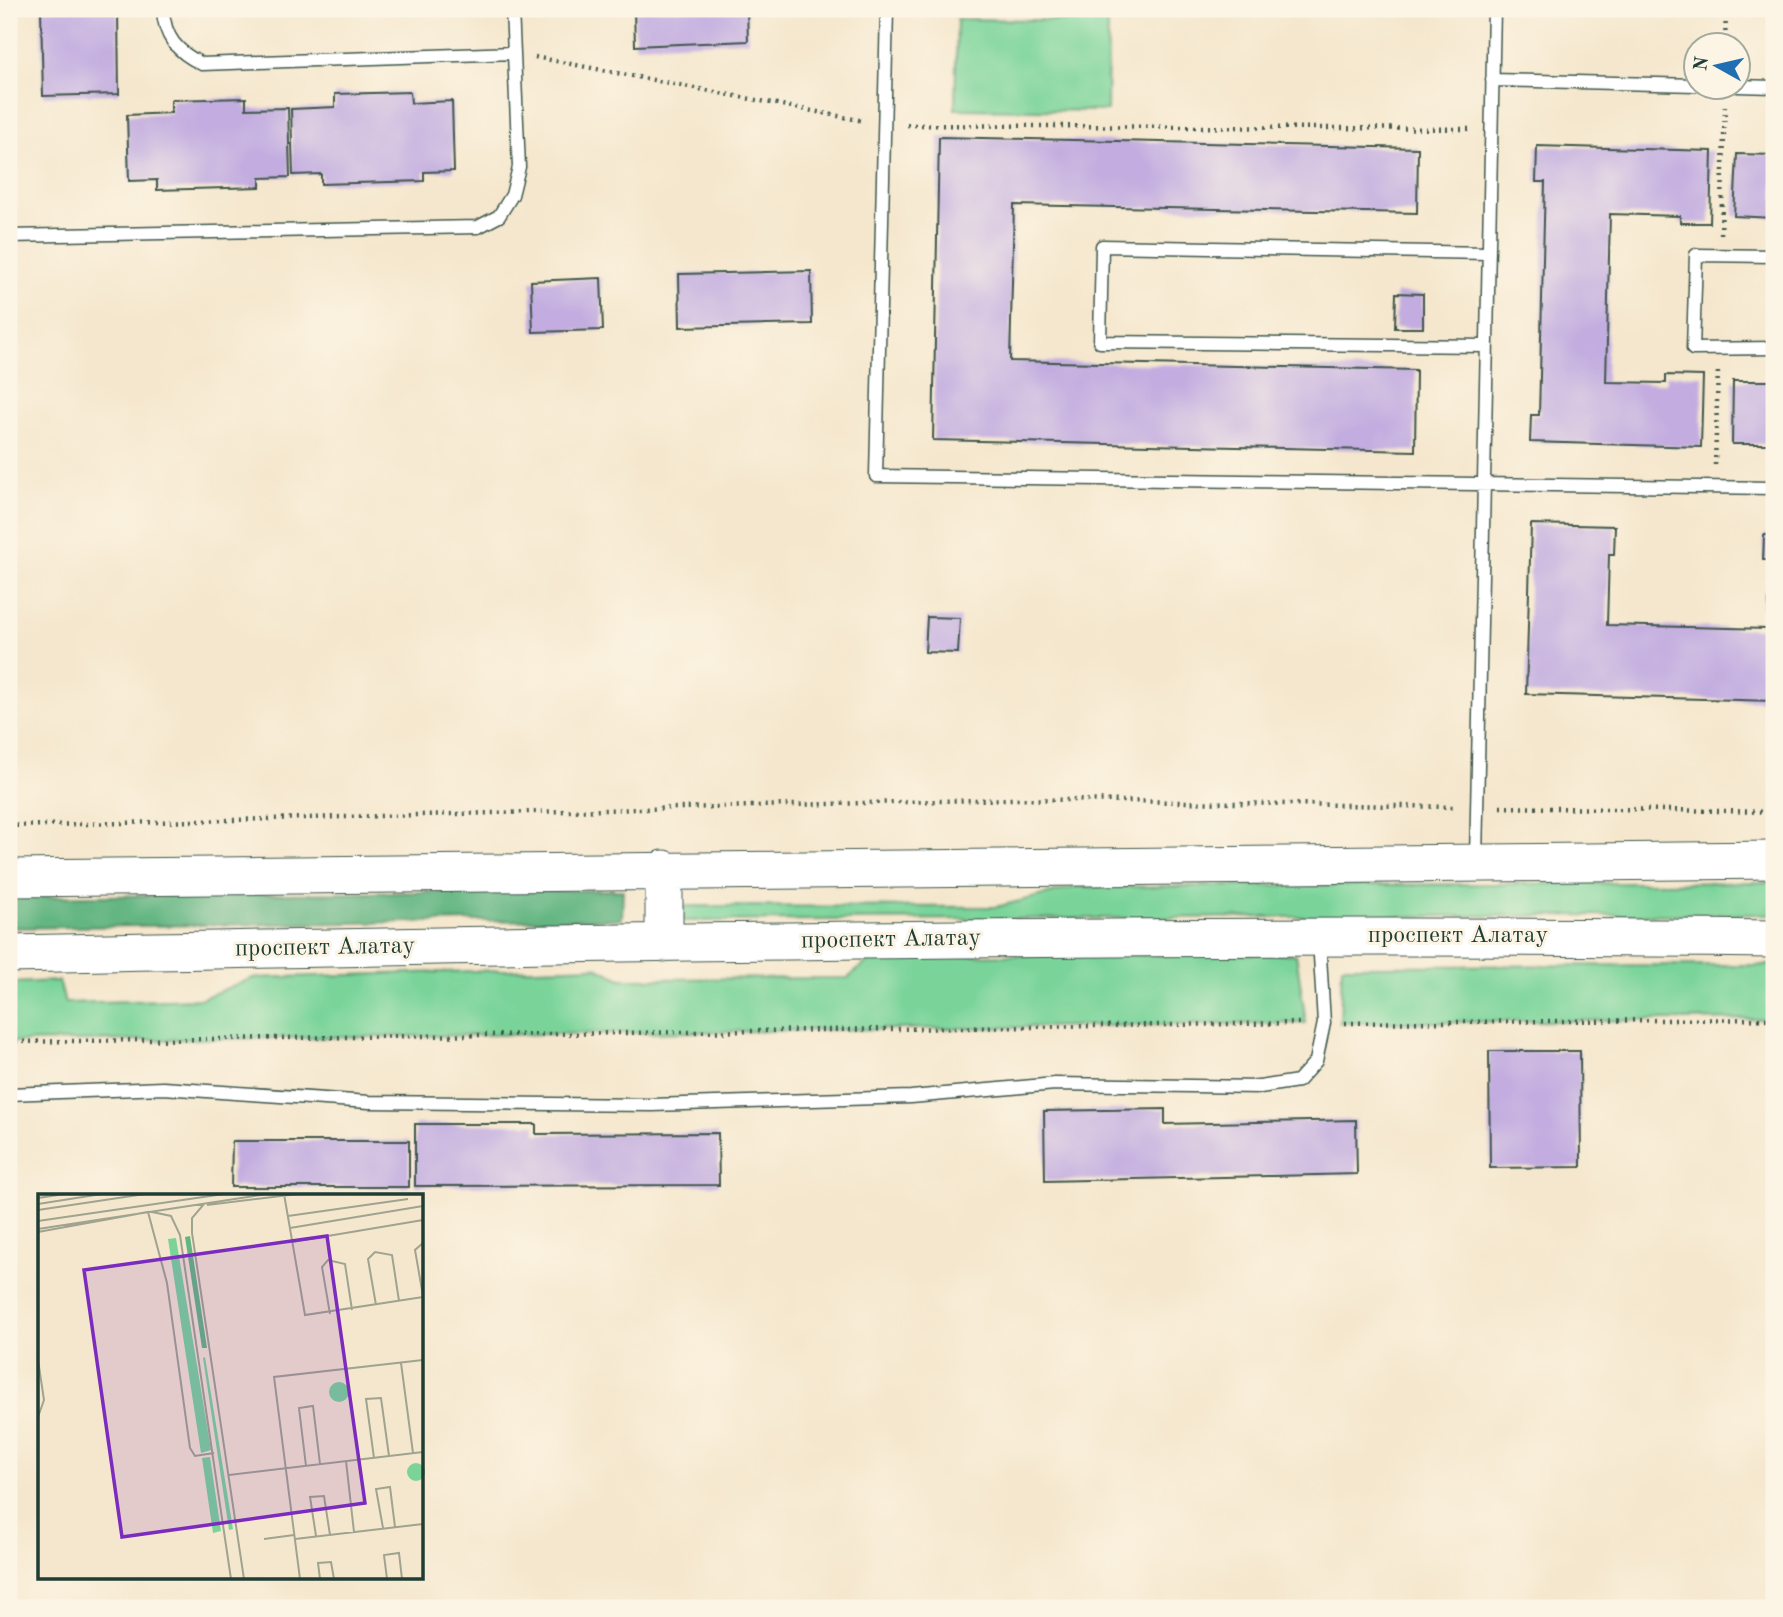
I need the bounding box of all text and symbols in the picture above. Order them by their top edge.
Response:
north arrow [1682,32,1752,102]
text: N [1692,55,1713,72]
street label: проспект Алатау [1368,924,1548,948]
street label: проспект Алатау [801,926,982,954]
street label: проспект Алатау [235,934,416,962]
inset map [38,1194,424,1578]

